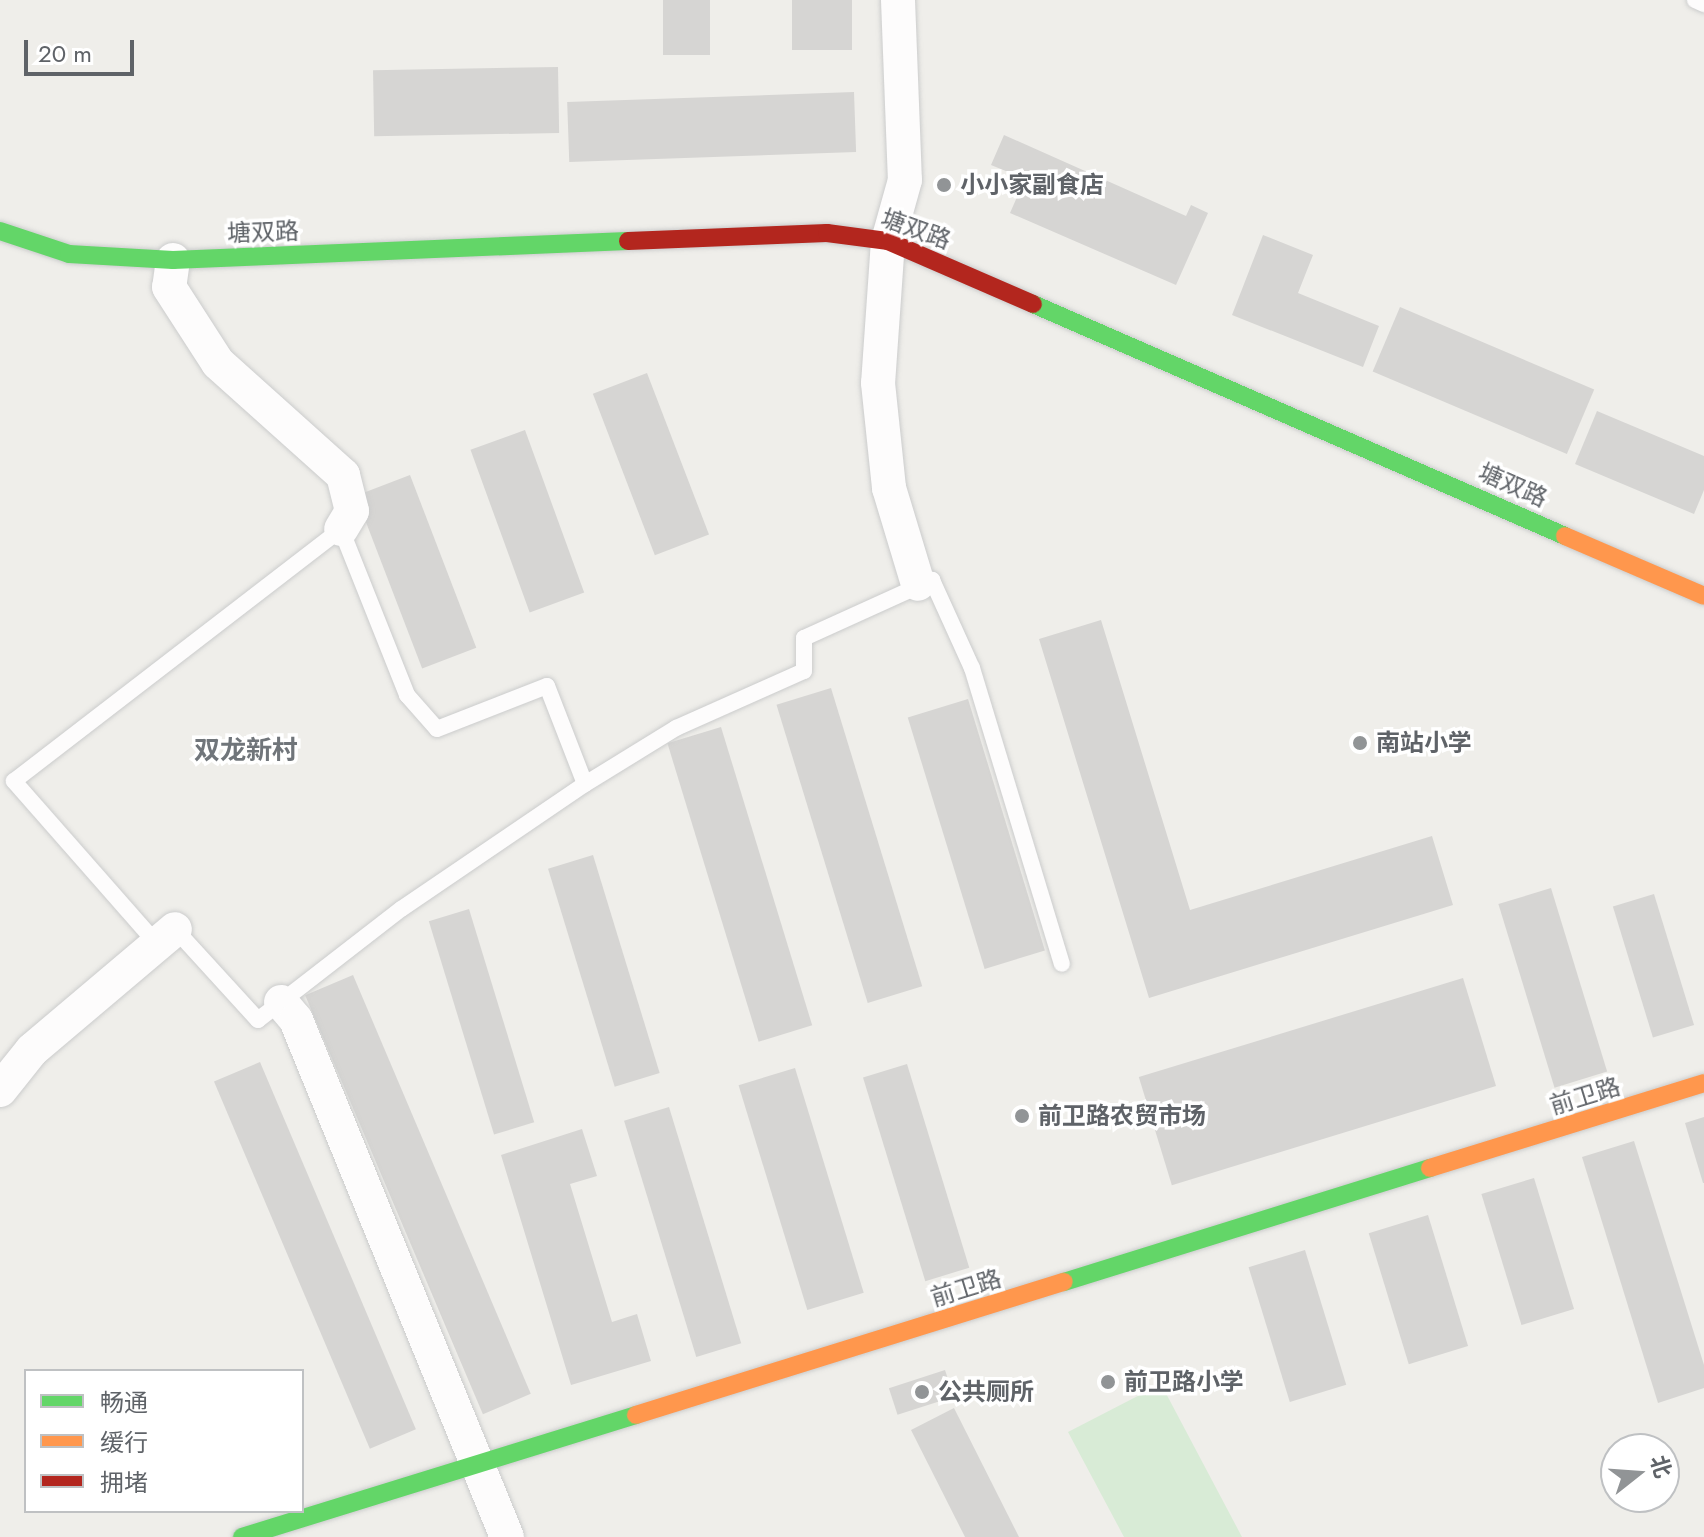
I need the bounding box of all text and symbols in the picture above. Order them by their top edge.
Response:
scale bar [28,24,138,74]
text: 20 m [38,36,92,71]
place label: 小小家副食店 [960,171,1104,199]
marker: 小小家副食店 [935,176,953,194]
street label: 塘双路 [877,203,955,255]
street label: 塘双路 [227,216,299,248]
street label: 塘双路 [1474,457,1552,513]
place label: 南站小学 [1376,729,1472,757]
marker: 南站小学 [1351,734,1369,752]
district label: 双龙新村 [194,735,298,767]
street label: 前卫路 [1546,1072,1624,1120]
place label: 前卫路农贸市场 [1038,1102,1206,1130]
marker: 前卫路农贸市场 [1013,1107,1031,1125]
street label: 前卫路 [927,1264,1005,1312]
place label: 前卫路小学 [1124,1368,1244,1396]
legend [24,1369,304,1513]
marker: 前卫路小学 [1099,1373,1117,1391]
place label: 公共厕所 [938,1378,1034,1406]
marker: 公共厕所 [913,1383,931,1401]
text: 畅通 [100,1385,148,1420]
text: 缓行 [100,1425,148,1460]
north arrow [1600,1433,1680,1513]
text: 北 [1643,1451,1680,1482]
text: 拥堵 [100,1465,148,1500]

